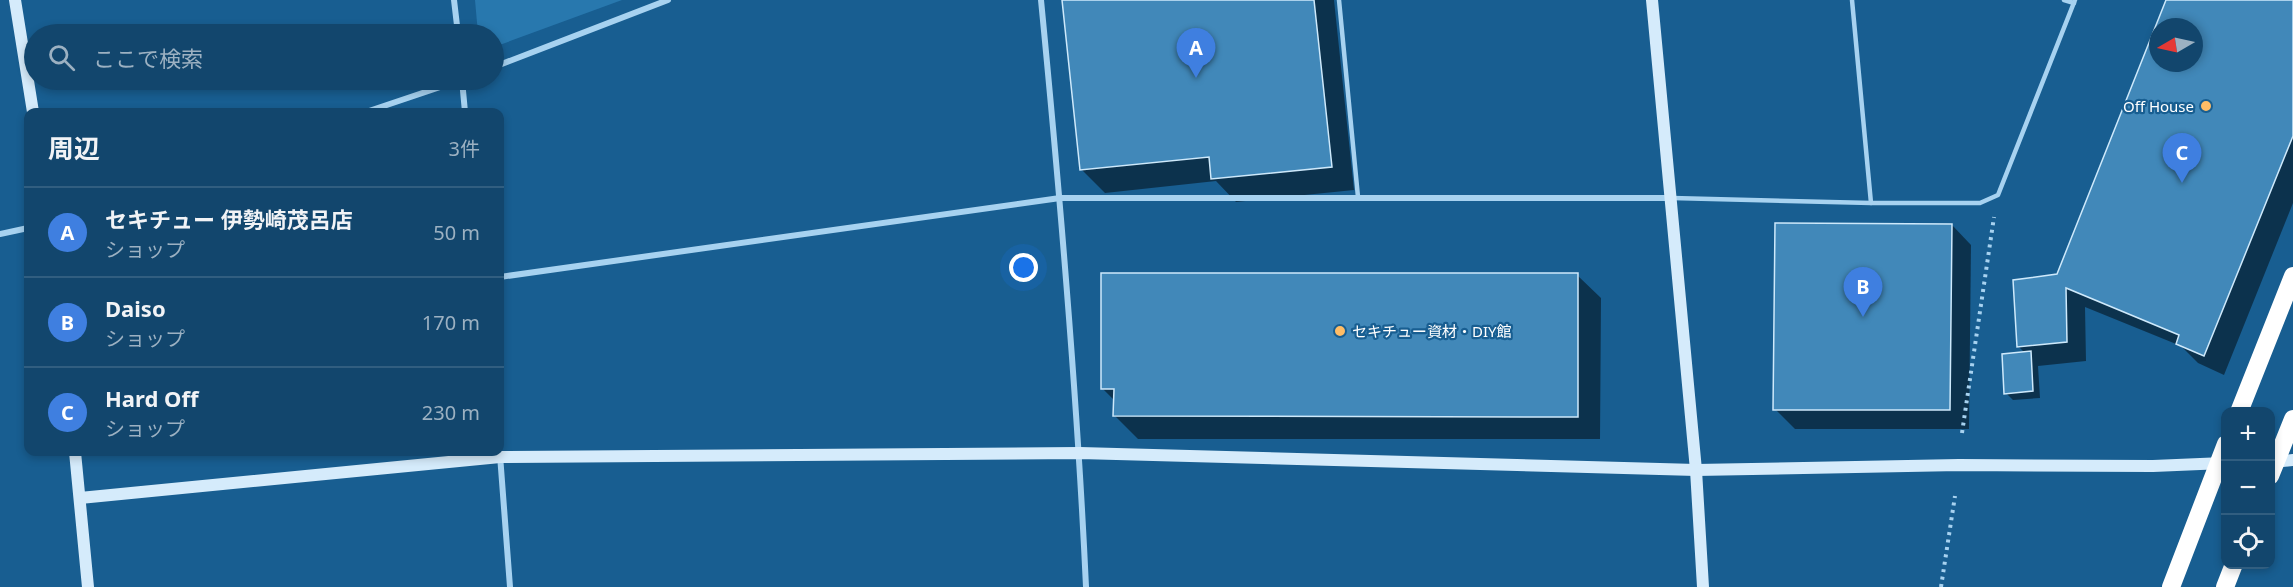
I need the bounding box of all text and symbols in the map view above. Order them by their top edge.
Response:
north arrow [2149,18,2203,72]
search box [24,24,504,90]
pin: A [1176,28,1216,78]
icon: search [45,41,78,74]
text: ここで検索 [93,43,203,73]
place label: Off House [2123,96,2194,116]
marker: Off House [2199,99,2213,113]
text: 周辺 [48,130,100,166]
pin: C [2162,134,2202,183]
text: 3件 [449,135,480,162]
text: セキチュー 伊勢崎茂呂店 [105,204,353,234]
text: A [61,219,74,246]
text: 50 m [433,219,480,246]
text: ショップ [105,236,185,263]
your location [1009,253,1038,282]
pin: B [1844,268,1882,317]
text: Daiso [105,293,166,323]
text: B [61,309,74,336]
text: 170 m [422,309,480,336]
place label: セキチュー資材・DIY館 [1352,321,1512,341]
marker: セキチュー資材・DIY館 [1333,324,1347,338]
text: ショップ [105,325,185,352]
text: Hard Off [105,383,198,413]
text: C [61,399,74,426]
text: 230 m [422,399,480,426]
map controls [2221,407,2275,569]
button: + [2221,407,2275,461]
text: ショップ [105,415,185,442]
button: − [2221,461,2275,515]
button: locate [2221,515,2275,569]

